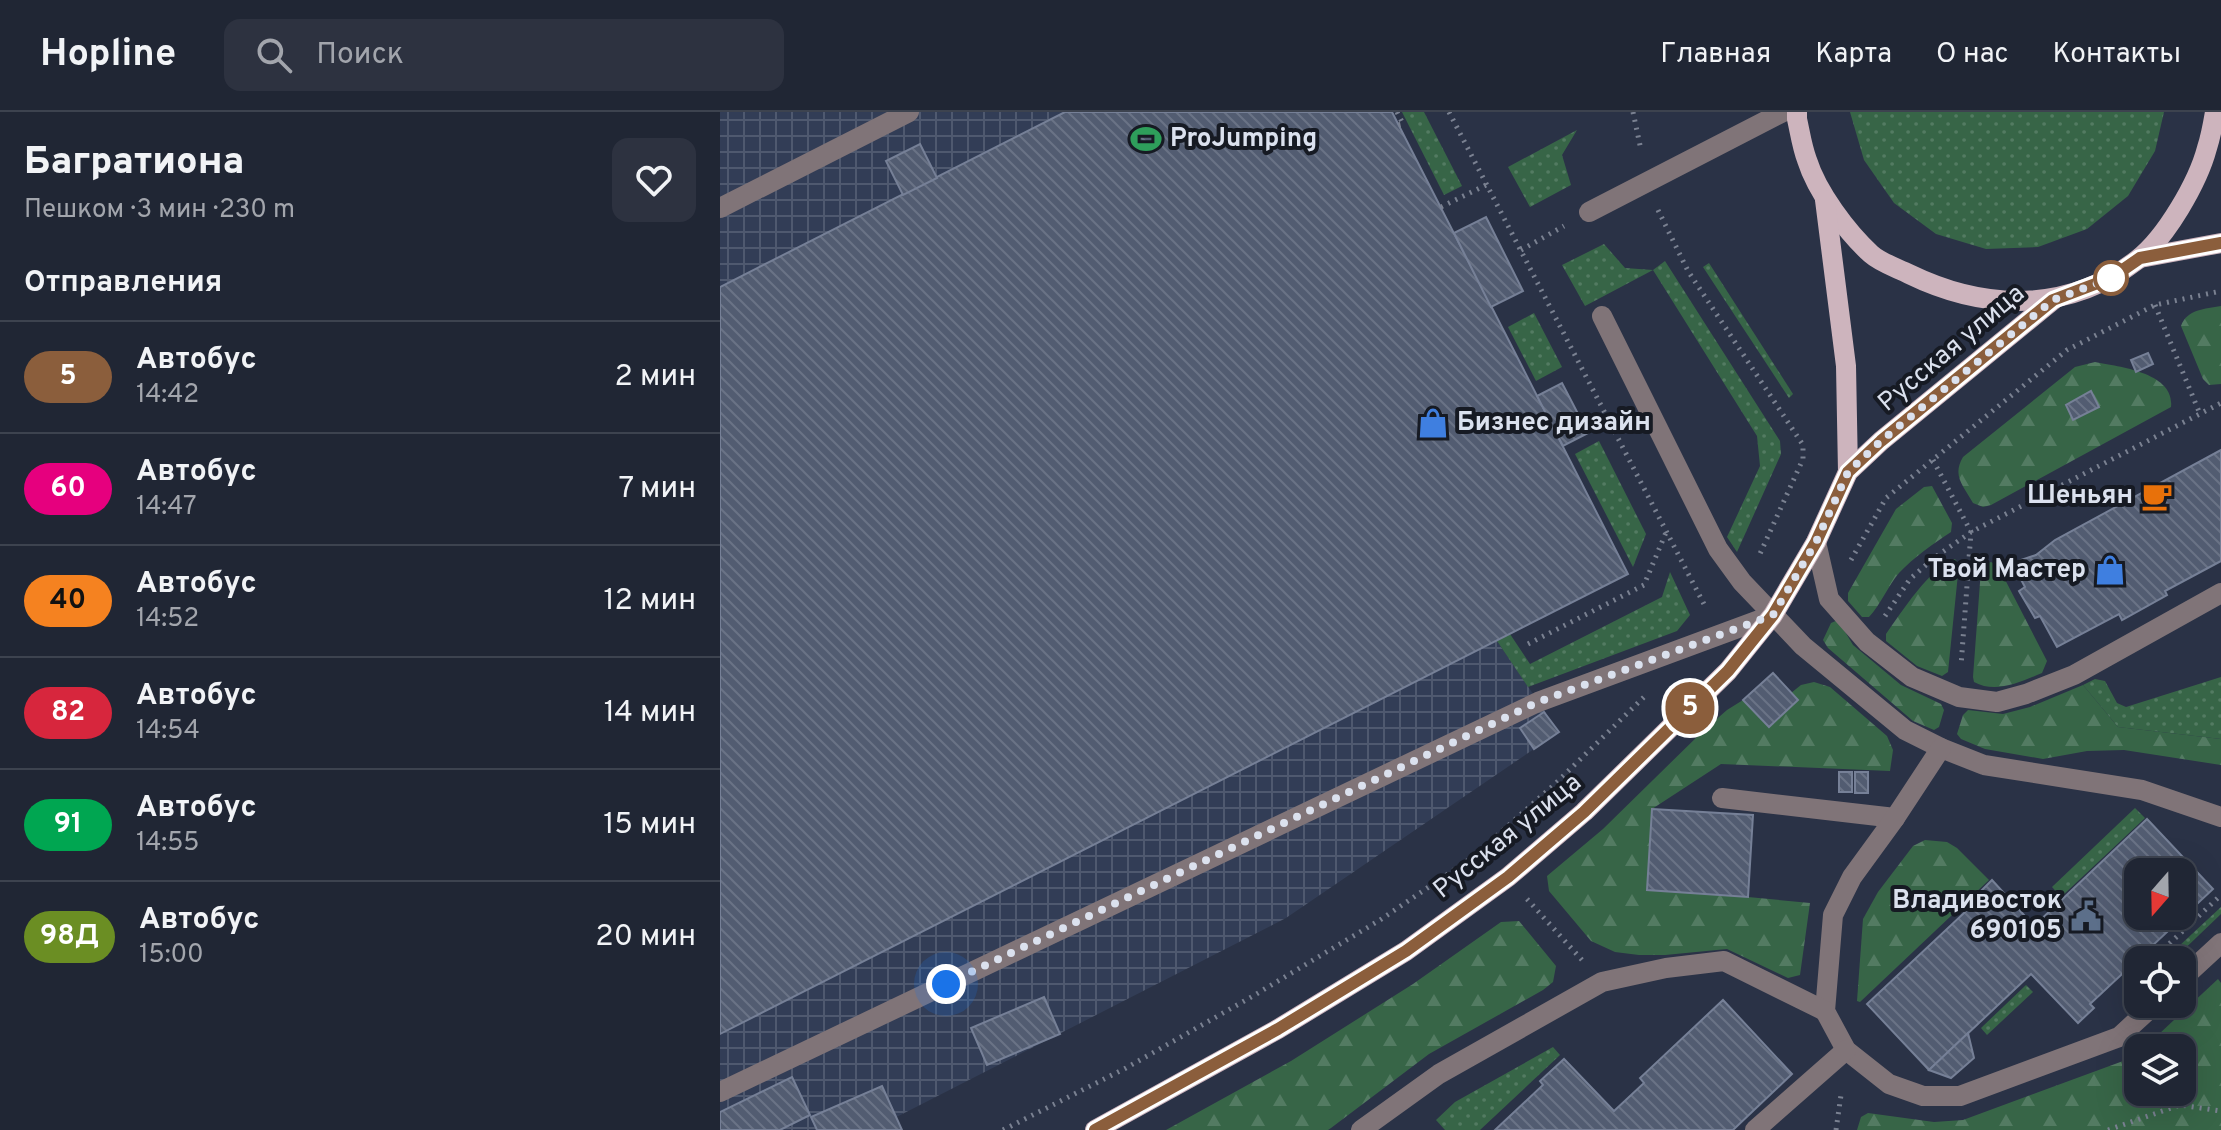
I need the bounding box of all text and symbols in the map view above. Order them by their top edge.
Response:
search box [224,19,784,91]
text: Hopline [40,31,176,80]
icon: search [252,33,296,77]
text: Поиск [316,37,404,74]
text: Главная [1660,37,1771,73]
text: Карта [1815,37,1892,73]
text: О нас [1936,37,2009,73]
text: Контакты [2053,37,2181,73]
sports icon: ProJumping [1129,122,1163,156]
place label: ProJumping [1170,123,1317,156]
button: heart [612,138,696,222]
text: Багратиона [24,139,244,188]
text: Пешком · 3 мин · 230 m [24,194,295,227]
unlabelled marker [2094,261,2128,295]
text: Отправления [24,265,222,302]
street label: Русская улица [1872,278,2032,420]
text: Автобус [136,342,257,379]
text: 5 [59,359,77,395]
text: 2 мин [615,359,696,396]
text: 14:42 [136,379,199,412]
shop icon: Бизнес дизайн [1416,406,1450,440]
place label: Бизнес дизайн [1457,407,1651,440]
text: Автобус [136,454,257,491]
text: 60 [50,471,86,507]
text: 7 мин [619,471,696,508]
cafe icon: Шеньян [2140,479,2174,513]
place label: Шеньян [2027,480,2133,513]
text: 14:47 [136,491,197,524]
shop icon: Твой Мастер [2093,553,2127,587]
place label: Твой Мастер [1928,554,2086,587]
text: Автобус [136,566,257,603]
text: 40 [50,583,86,619]
text: 12 мин [603,583,696,620]
text: 14:52 [136,603,199,636]
text: Автобус [136,678,257,715]
line badge: 5 [1664,682,1716,734]
text: 5 [1681,690,1699,726]
text: 82 [51,695,85,731]
text: 14 мин [604,695,696,732]
text: 14:54 [136,715,200,748]
street label: Русская улица [1427,767,1589,907]
text: Автобус [136,790,257,827]
text: 91 [54,807,82,843]
text: 15 мин [603,807,696,844]
text: 14:55 [136,827,199,860]
north arrow [2124,858,2196,930]
map controls [2124,858,2196,1106]
place label: Владивосток 690105 [1892,885,2062,948]
public building icon: Владивосток 690105 [2069,899,2103,933]
text: Автобус [139,902,260,939]
text: 98Д [40,919,99,955]
text: 20 мин [595,919,696,956]
text: 15:00 [139,939,204,972]
button: locate [2124,946,2196,1018]
your location [926,964,966,1004]
button: layers [2124,1034,2196,1106]

